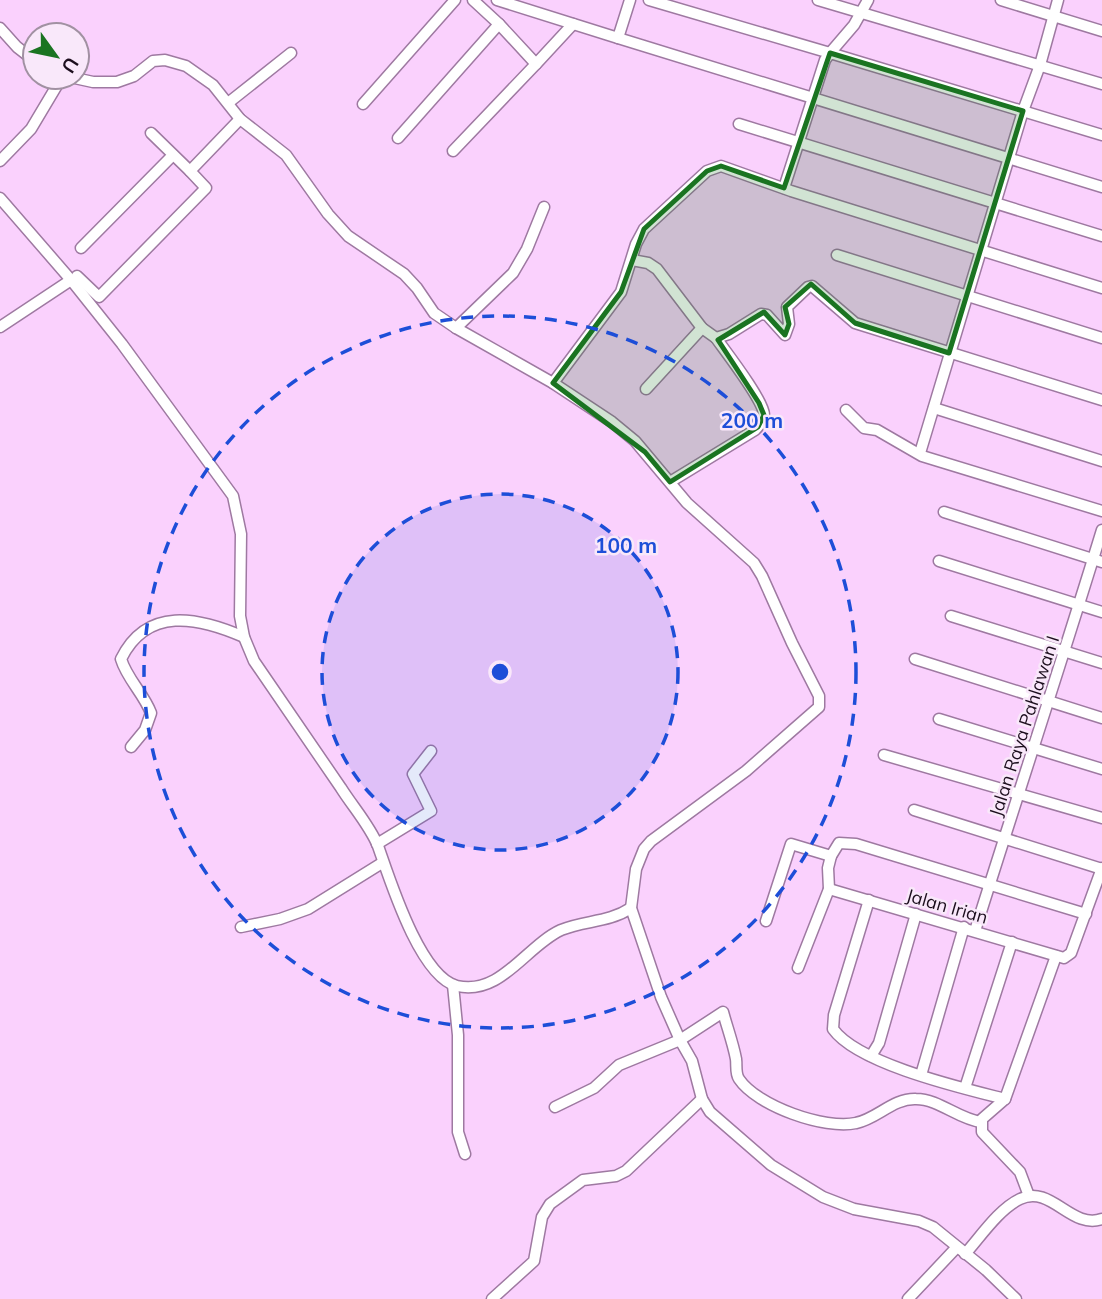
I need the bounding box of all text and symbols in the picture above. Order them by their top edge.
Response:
north arrow [21,21,91,91]
text: U [56,53,84,78]
text: 200 m [721,407,783,433]
text: 100 m [595,532,657,558]
street label: Jalan Raya Pahlawan I [984,633,1064,819]
centre of rings [488,660,512,684]
street label: Jalan Irian [904,883,990,929]

